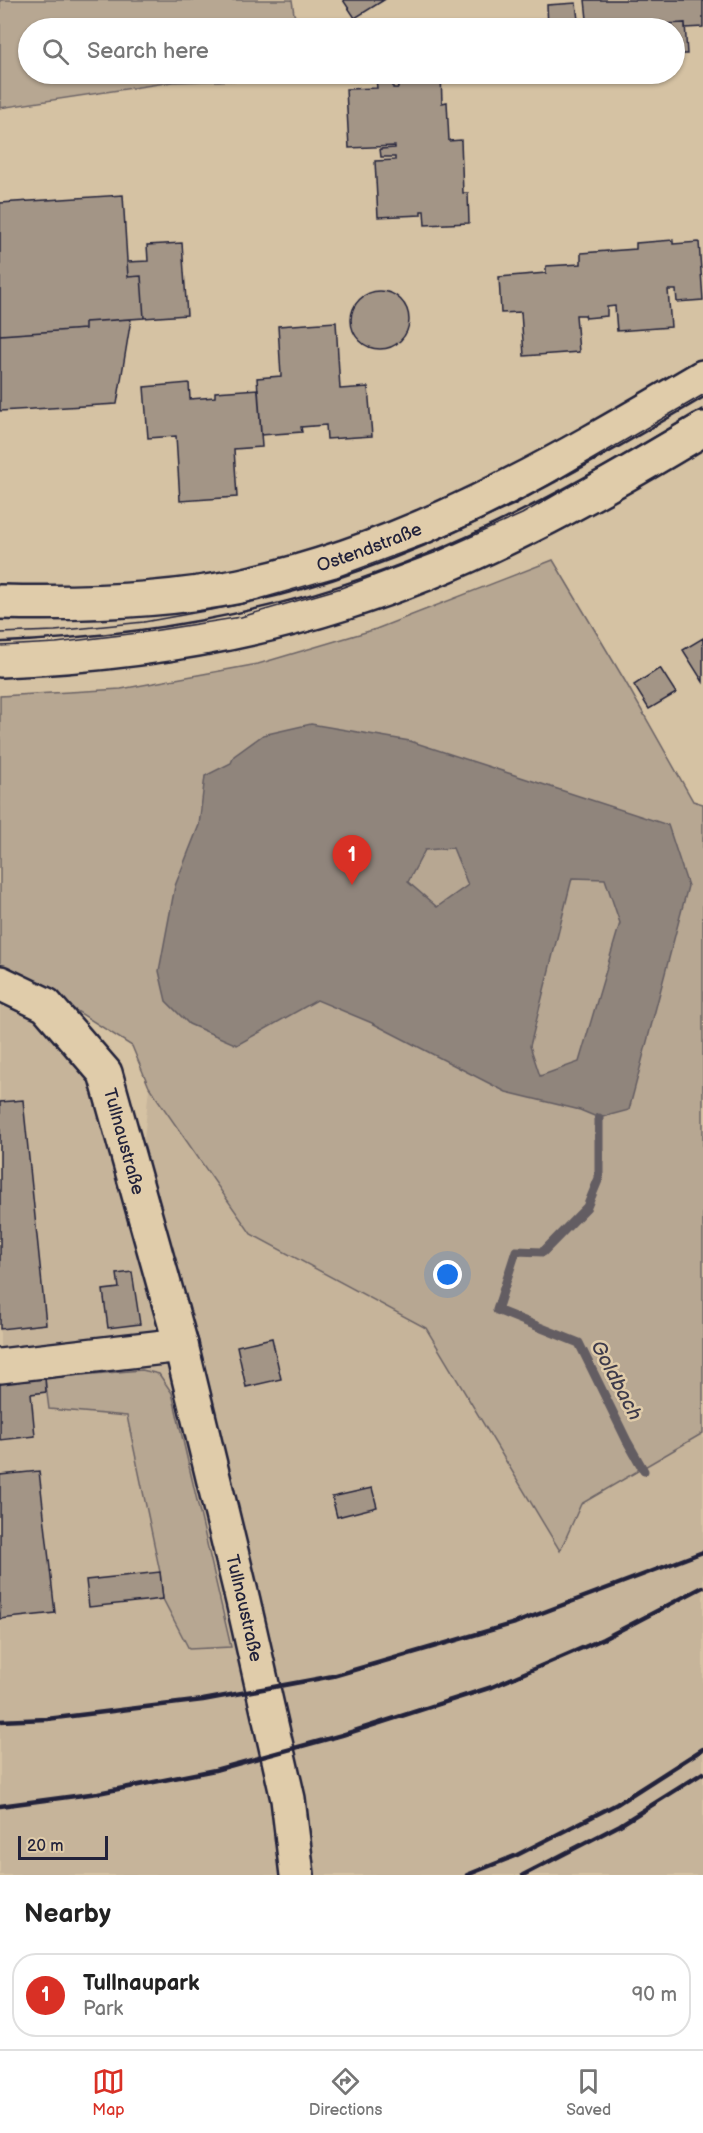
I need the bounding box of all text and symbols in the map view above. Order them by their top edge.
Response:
search box [18,18,685,84]
icon: search [39,35,72,68]
text: Search here [87,38,209,65]
street label: Ostendstraße [314,518,425,576]
pin: 1 [332,836,372,885]
street label: Tullnaustraße [99,1086,149,1197]
your location [433,1260,462,1289]
water label: Goldbach [585,1337,647,1424]
street label: Tullnaustraße [221,1552,267,1664]
scale bar [18,1833,108,1860]
text: 20 m [27,1837,63,1856]
text: Nearby [24,1899,111,1930]
text: Tullnaupark [83,1970,200,1997]
text: 1 [41,1983,50,2007]
text: 90 m [632,1983,677,2007]
text: Park [83,1997,123,2021]
tab: Map [92,2065,125,2120]
tab: Directions [309,2065,382,2120]
tab: Saved [566,2065,611,2120]

